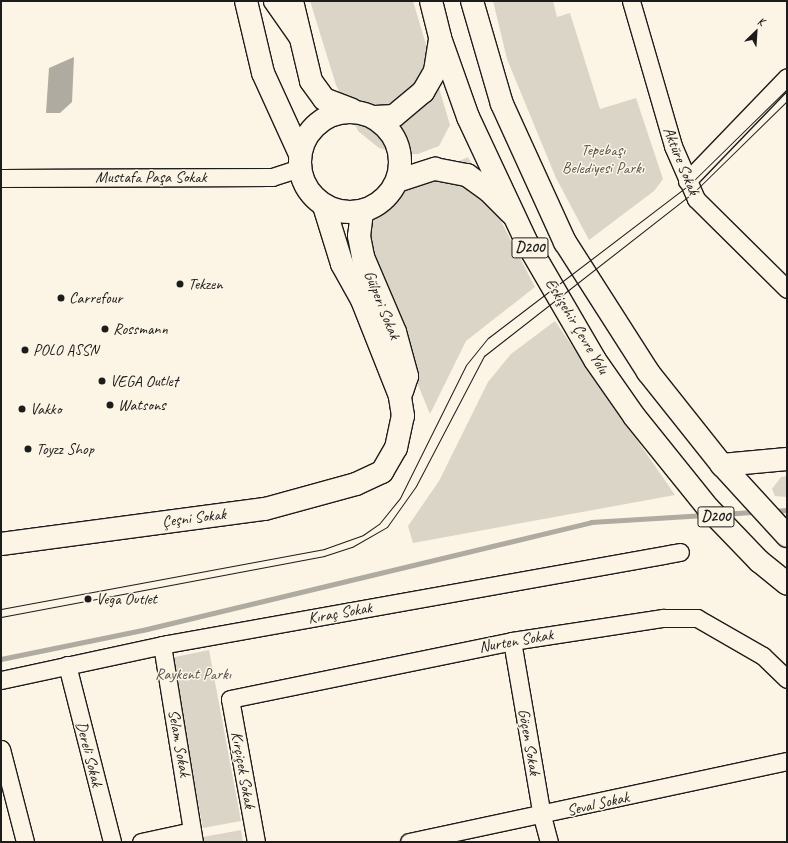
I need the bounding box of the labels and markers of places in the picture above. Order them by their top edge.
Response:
place label: Tekzen [188,274,222,294]
marker: Tekzen [175,279,185,289]
place label: Carrefour [69,288,122,308]
marker: Carrefour [56,293,66,303]
place label: Rossmann [113,319,168,339]
marker: Rossmann [100,324,110,334]
place label: POLO ASSN [33,340,98,360]
marker: POLO ASSN [20,345,30,355]
place label: VEGA Outlet [110,371,178,391]
marker: VEGA Outlet [97,376,107,386]
place label: Watsons [118,395,166,415]
place label: Vakko [30,399,61,419]
marker: Watsons [105,400,115,410]
marker: Vakko [17,404,27,414]
place label: Toyzz Shop [36,439,94,459]
marker: Toyzz Shop [23,444,33,454]
place label: Vega Outlet [96,589,157,609]
marker: Vega Outlet [83,594,93,604]

